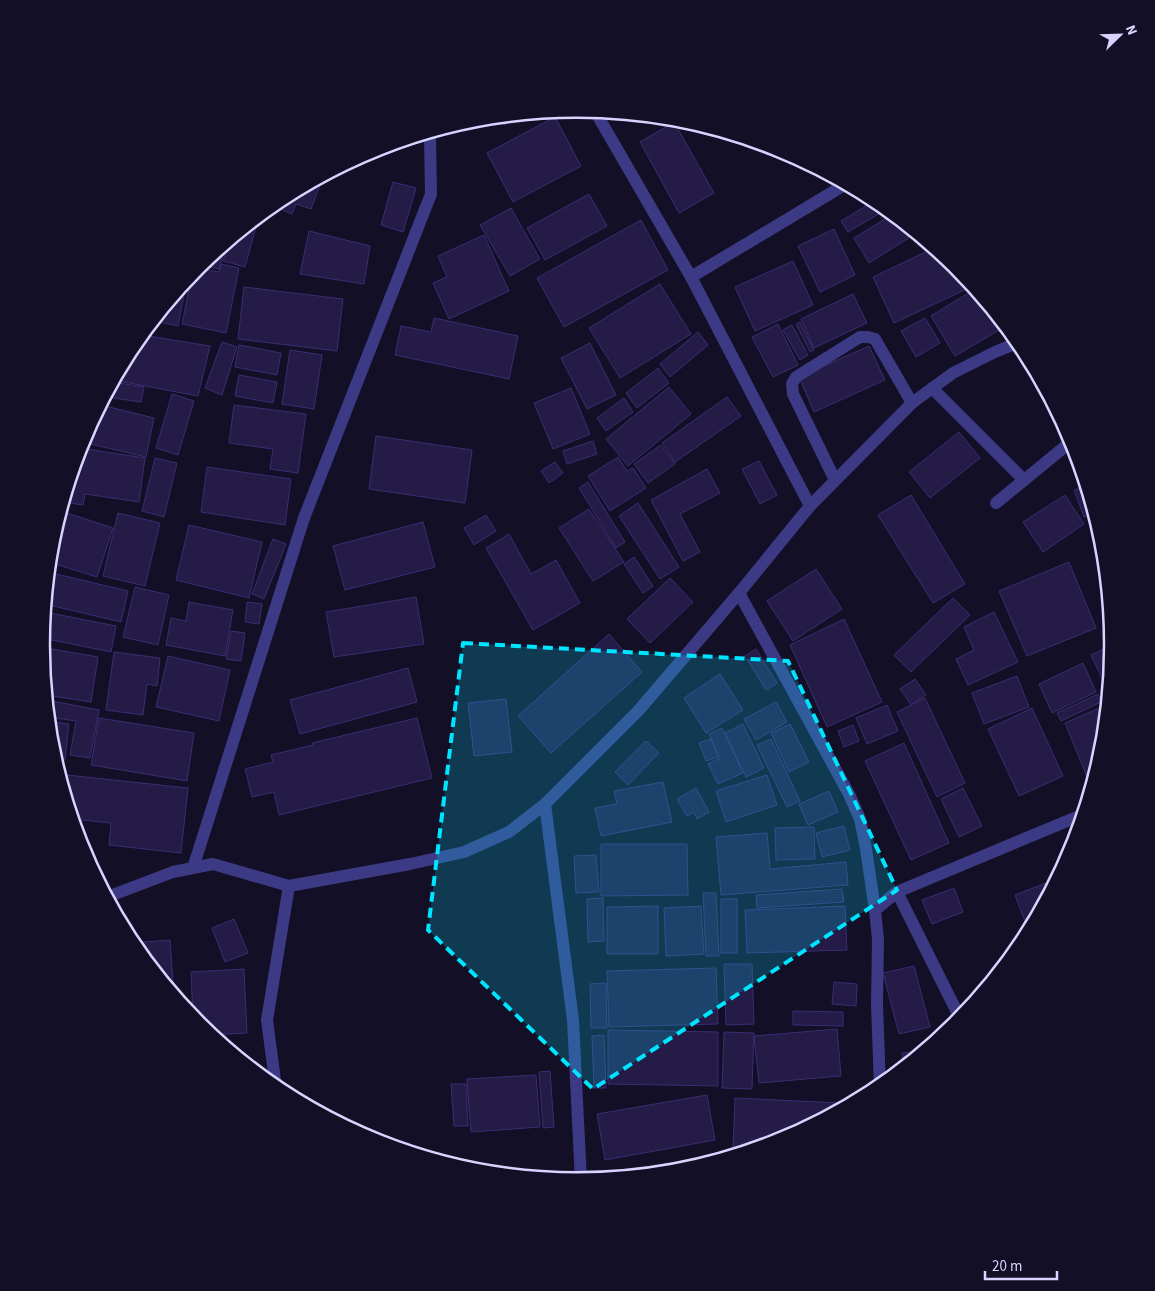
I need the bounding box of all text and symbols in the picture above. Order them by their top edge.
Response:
north arrow [1095,10,1145,60]
text: N [1120,22,1142,39]
scale bar [985,1248,1058,1280]
text: 20 m [992,1256,1022,1277]

